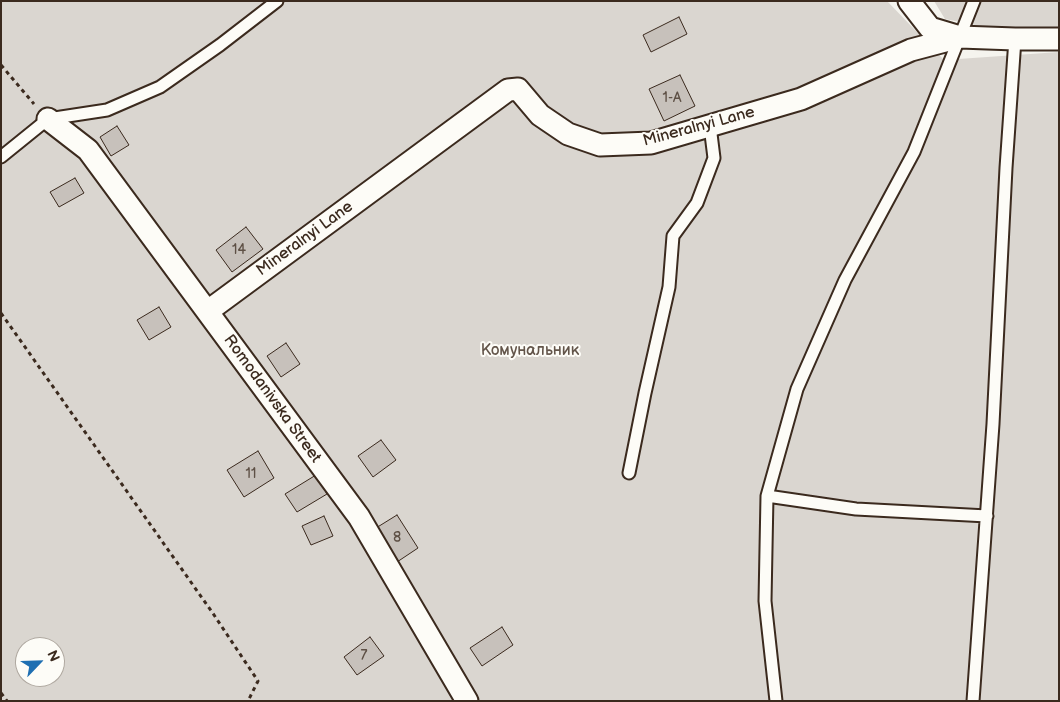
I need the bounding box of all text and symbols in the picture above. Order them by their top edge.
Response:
house number: 1-А [662,90,682,106]
street label: Mineralnyi Lane [641,103,757,151]
street label: Mineralnyi Lane [253,198,357,280]
house number: 14 [232,242,246,258]
street label: Romodanivska Street [219,331,325,467]
park label: Комунальник [481,341,579,361]
house number: 11 [246,466,256,482]
house number: 8 [393,530,401,546]
north arrow [15,637,65,687]
text: N [43,648,63,664]
house number: 7 [361,648,367,664]

